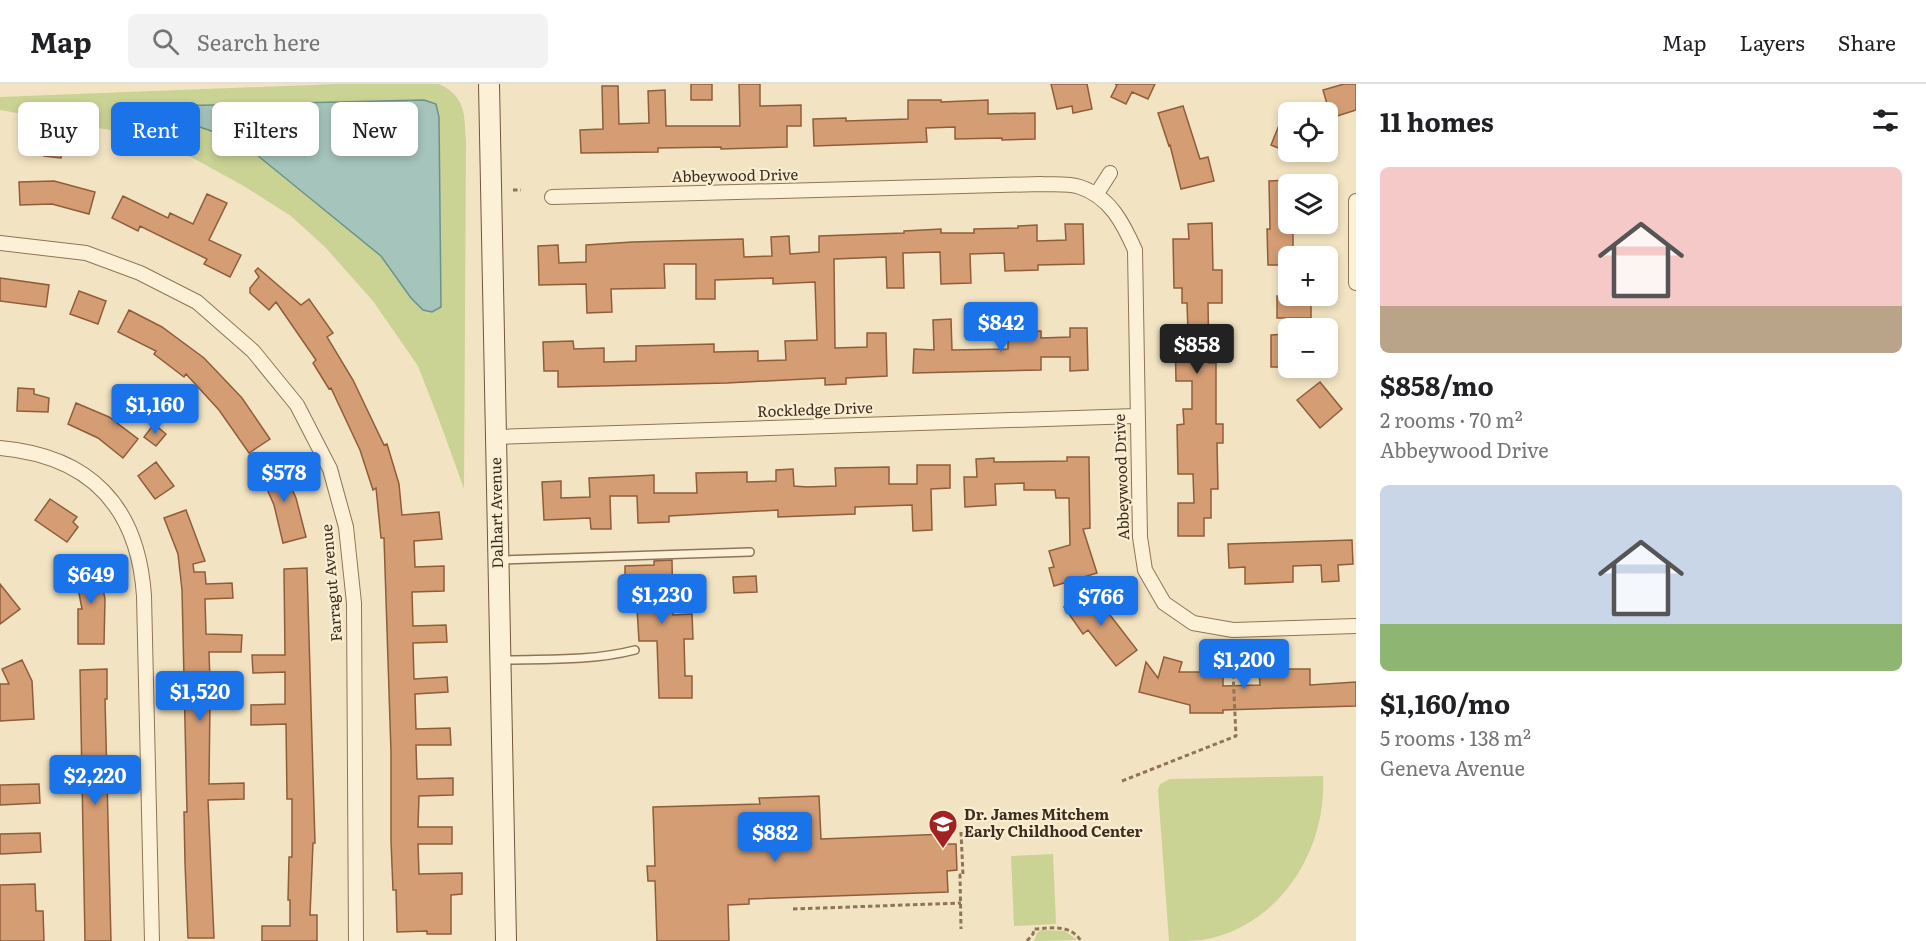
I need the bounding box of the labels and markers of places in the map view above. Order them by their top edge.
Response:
pin: $842 [965,302,1037,353]
pin: $858 [1161,324,1233,375]
pin: $1,160 [106,384,204,435]
pin: $578 [248,452,320,503]
pin: $649 [55,554,127,605]
pin: $1,230 [613,574,711,625]
pin: $766 [1065,576,1137,627]
pin: $1,200 [1195,639,1293,690]
pin: $1,520 [151,671,249,722]
pin: $2,220 [46,755,144,806]
place label: Dr. James Mitchem Early Childhood Center [964,802,1143,842]
school or university icon: Dr. James Mitchem Early Childhood Center [927,808,959,850]
pin: $882 [739,812,811,863]

